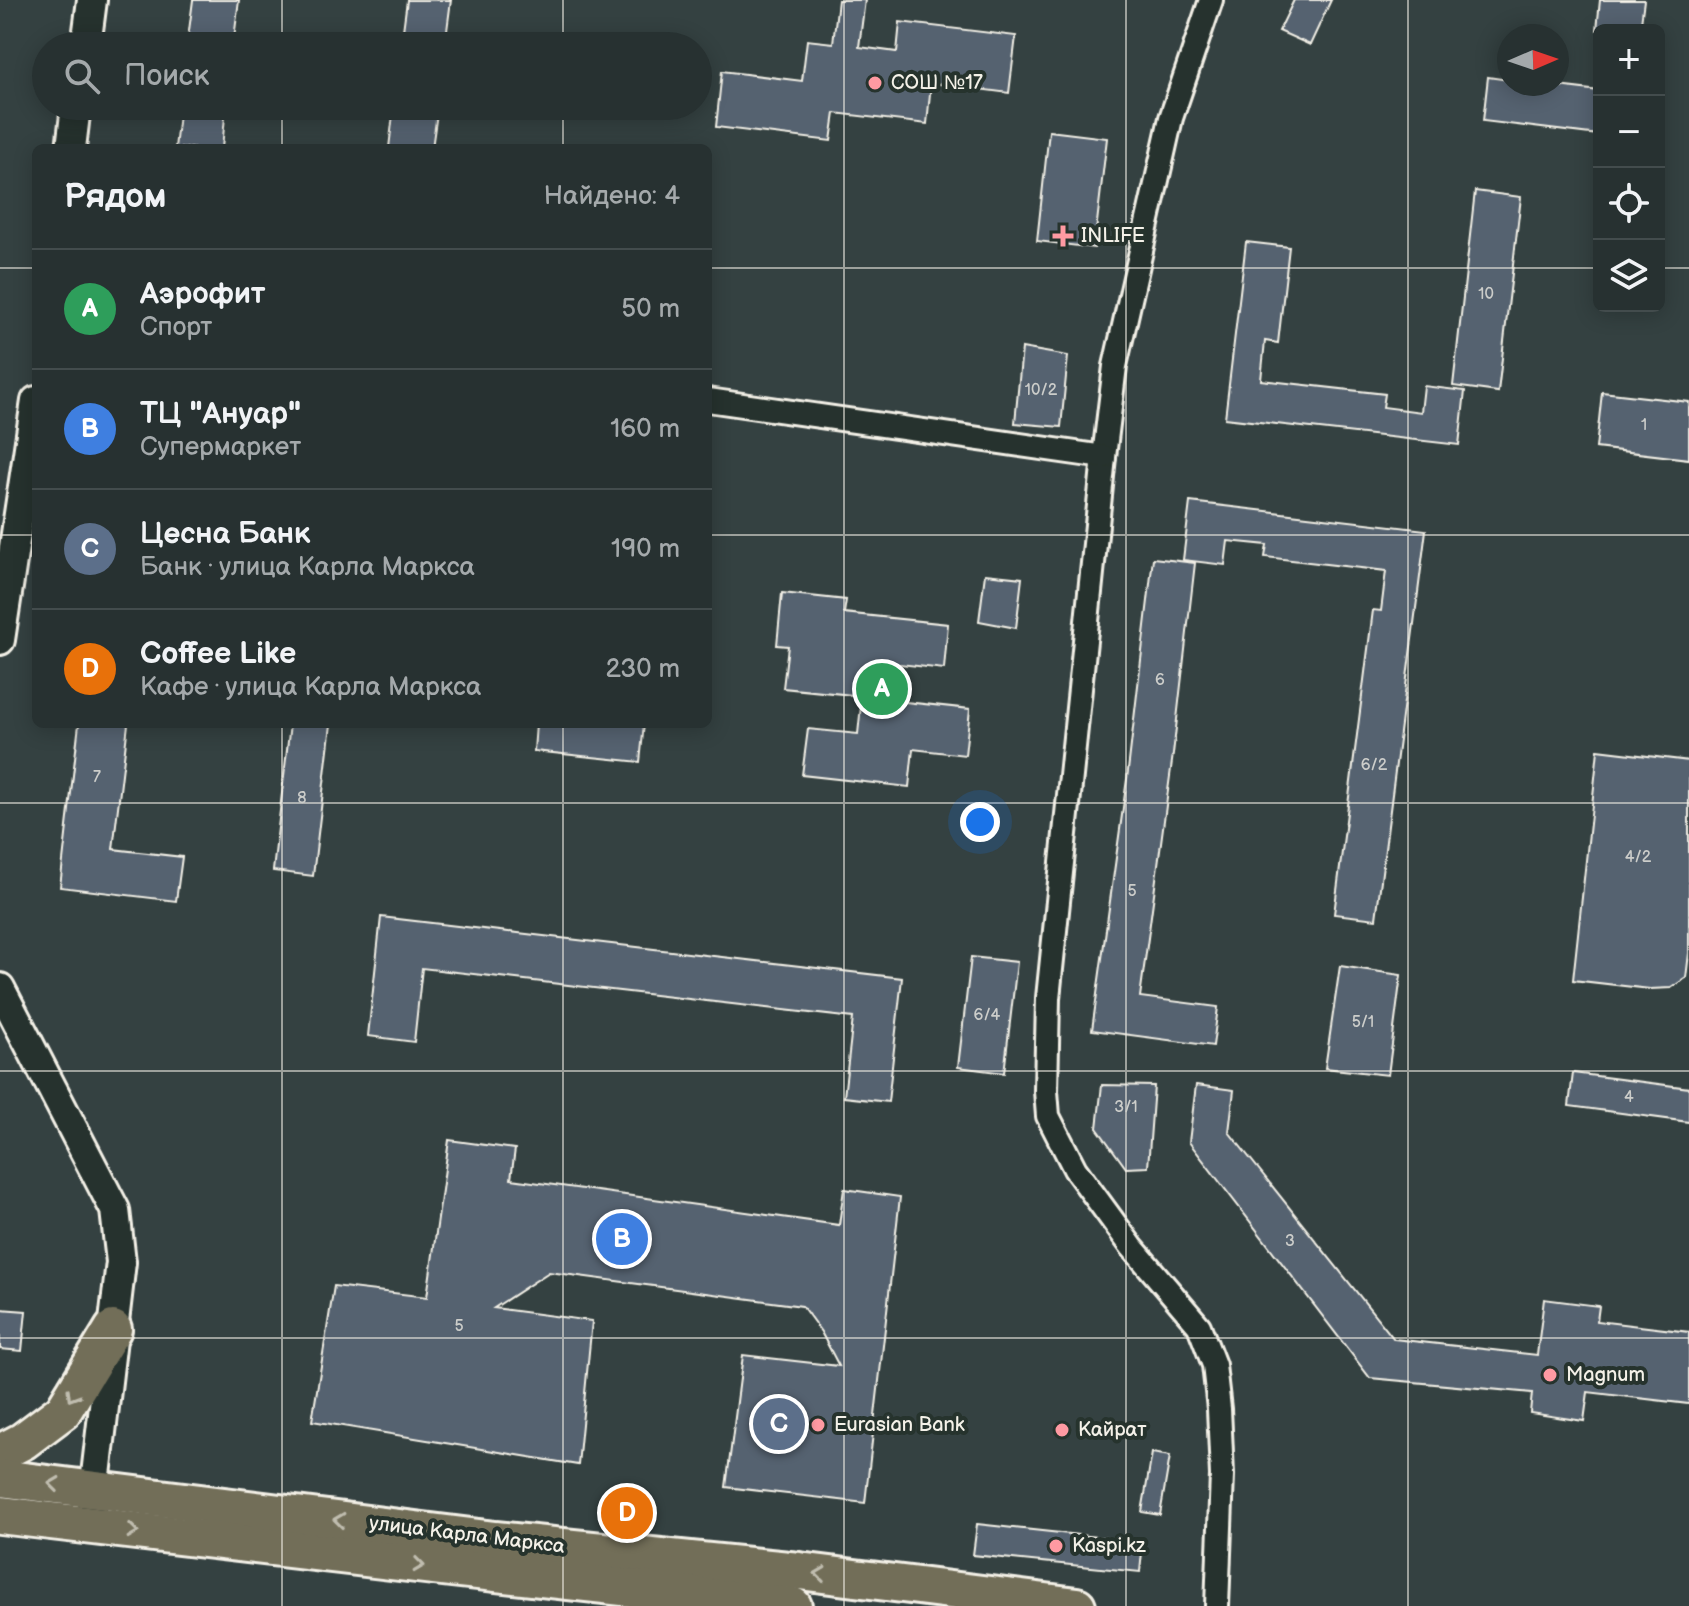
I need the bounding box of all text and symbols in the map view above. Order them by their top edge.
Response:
north arrow [1497,24,1569,96]
map controls [1593,24,1665,312]
button: + [1593,24,1665,96]
search box [32,32,712,120]
icon: search [60,54,104,98]
text: Поиск [124,58,210,94]
place label: СОШ №17 [891,71,983,95]
marker: СОШ №17 [866,74,884,92]
button: − [1593,96,1665,168]
button: locate [1593,168,1665,240]
text: Рядом [64,176,166,217]
text: Найдено: 4 [544,181,680,212]
place label: INLIFE [1081,224,1145,248]
marker: INLIFE [1052,225,1074,247]
button: layers [1593,240,1665,312]
text: Аэрофит [140,276,265,312]
house number: 10 [1478,285,1494,304]
text: A [82,294,98,325]
text: 50 m [621,294,680,325]
text: Спорт [140,312,212,343]
house number: 10/2 [1025,381,1058,400]
text: ТЦ "Ануар" [140,396,301,432]
text: B [81,414,99,445]
text: 160 m [610,414,680,445]
house number: 1 [1641,416,1647,435]
text: Супермаркет [140,432,301,463]
text: Цесна Банк [140,516,310,552]
text: C [81,534,99,565]
text: 190 m [611,534,680,565]
text: Банк · улица Карла Маркса [140,552,475,583]
text: Coffee Like [140,636,296,672]
text: D [81,654,99,685]
text: 230 m [605,654,680,685]
pin: A [856,659,908,719]
house number: 6 [1155,671,1165,690]
text: Кафе · улица Карла Маркса [140,672,481,703]
house number: 6/2 [1361,756,1388,775]
house number: 7 [93,768,101,787]
house number: 8 [297,789,307,808]
your location [960,802,1000,842]
house number: 4/2 [1625,848,1652,867]
house number: 5 [1127,882,1137,901]
house number: 6/4 [974,1006,1001,1025]
house number: 5/1 [1352,1013,1374,1032]
house number: 4 [1624,1088,1634,1107]
house number: 3/1 [1114,1098,1138,1117]
pin: B [596,1209,648,1269]
house number: 3 [1285,1232,1295,1251]
house number: 5 [454,1317,464,1336]
place label: Magnum [1566,1363,1645,1387]
marker: Magnum [1541,1366,1559,1384]
one-way arrow [66,1387,82,1402]
pin: C [753,1394,805,1454]
place label: Eurasian Bank [834,1413,965,1437]
marker: Eurasian Bank [809,1416,827,1434]
place label: Кайрат [1078,1418,1147,1442]
marker: Кайрат [1053,1421,1071,1439]
one-way arrow [47,1476,60,1493]
pin: D [601,1483,653,1543]
street label: улица Карла Маркса [368,1511,566,1559]
one-way arrow [332,1512,346,1529]
one-way arrow [127,1522,140,1539]
place label: Kaspi.kz [1072,1534,1146,1558]
marker: Kaspi.kz [1047,1537,1065,1555]
one-way arrow [413,1556,426,1573]
one-way arrow [813,1565,826,1582]

